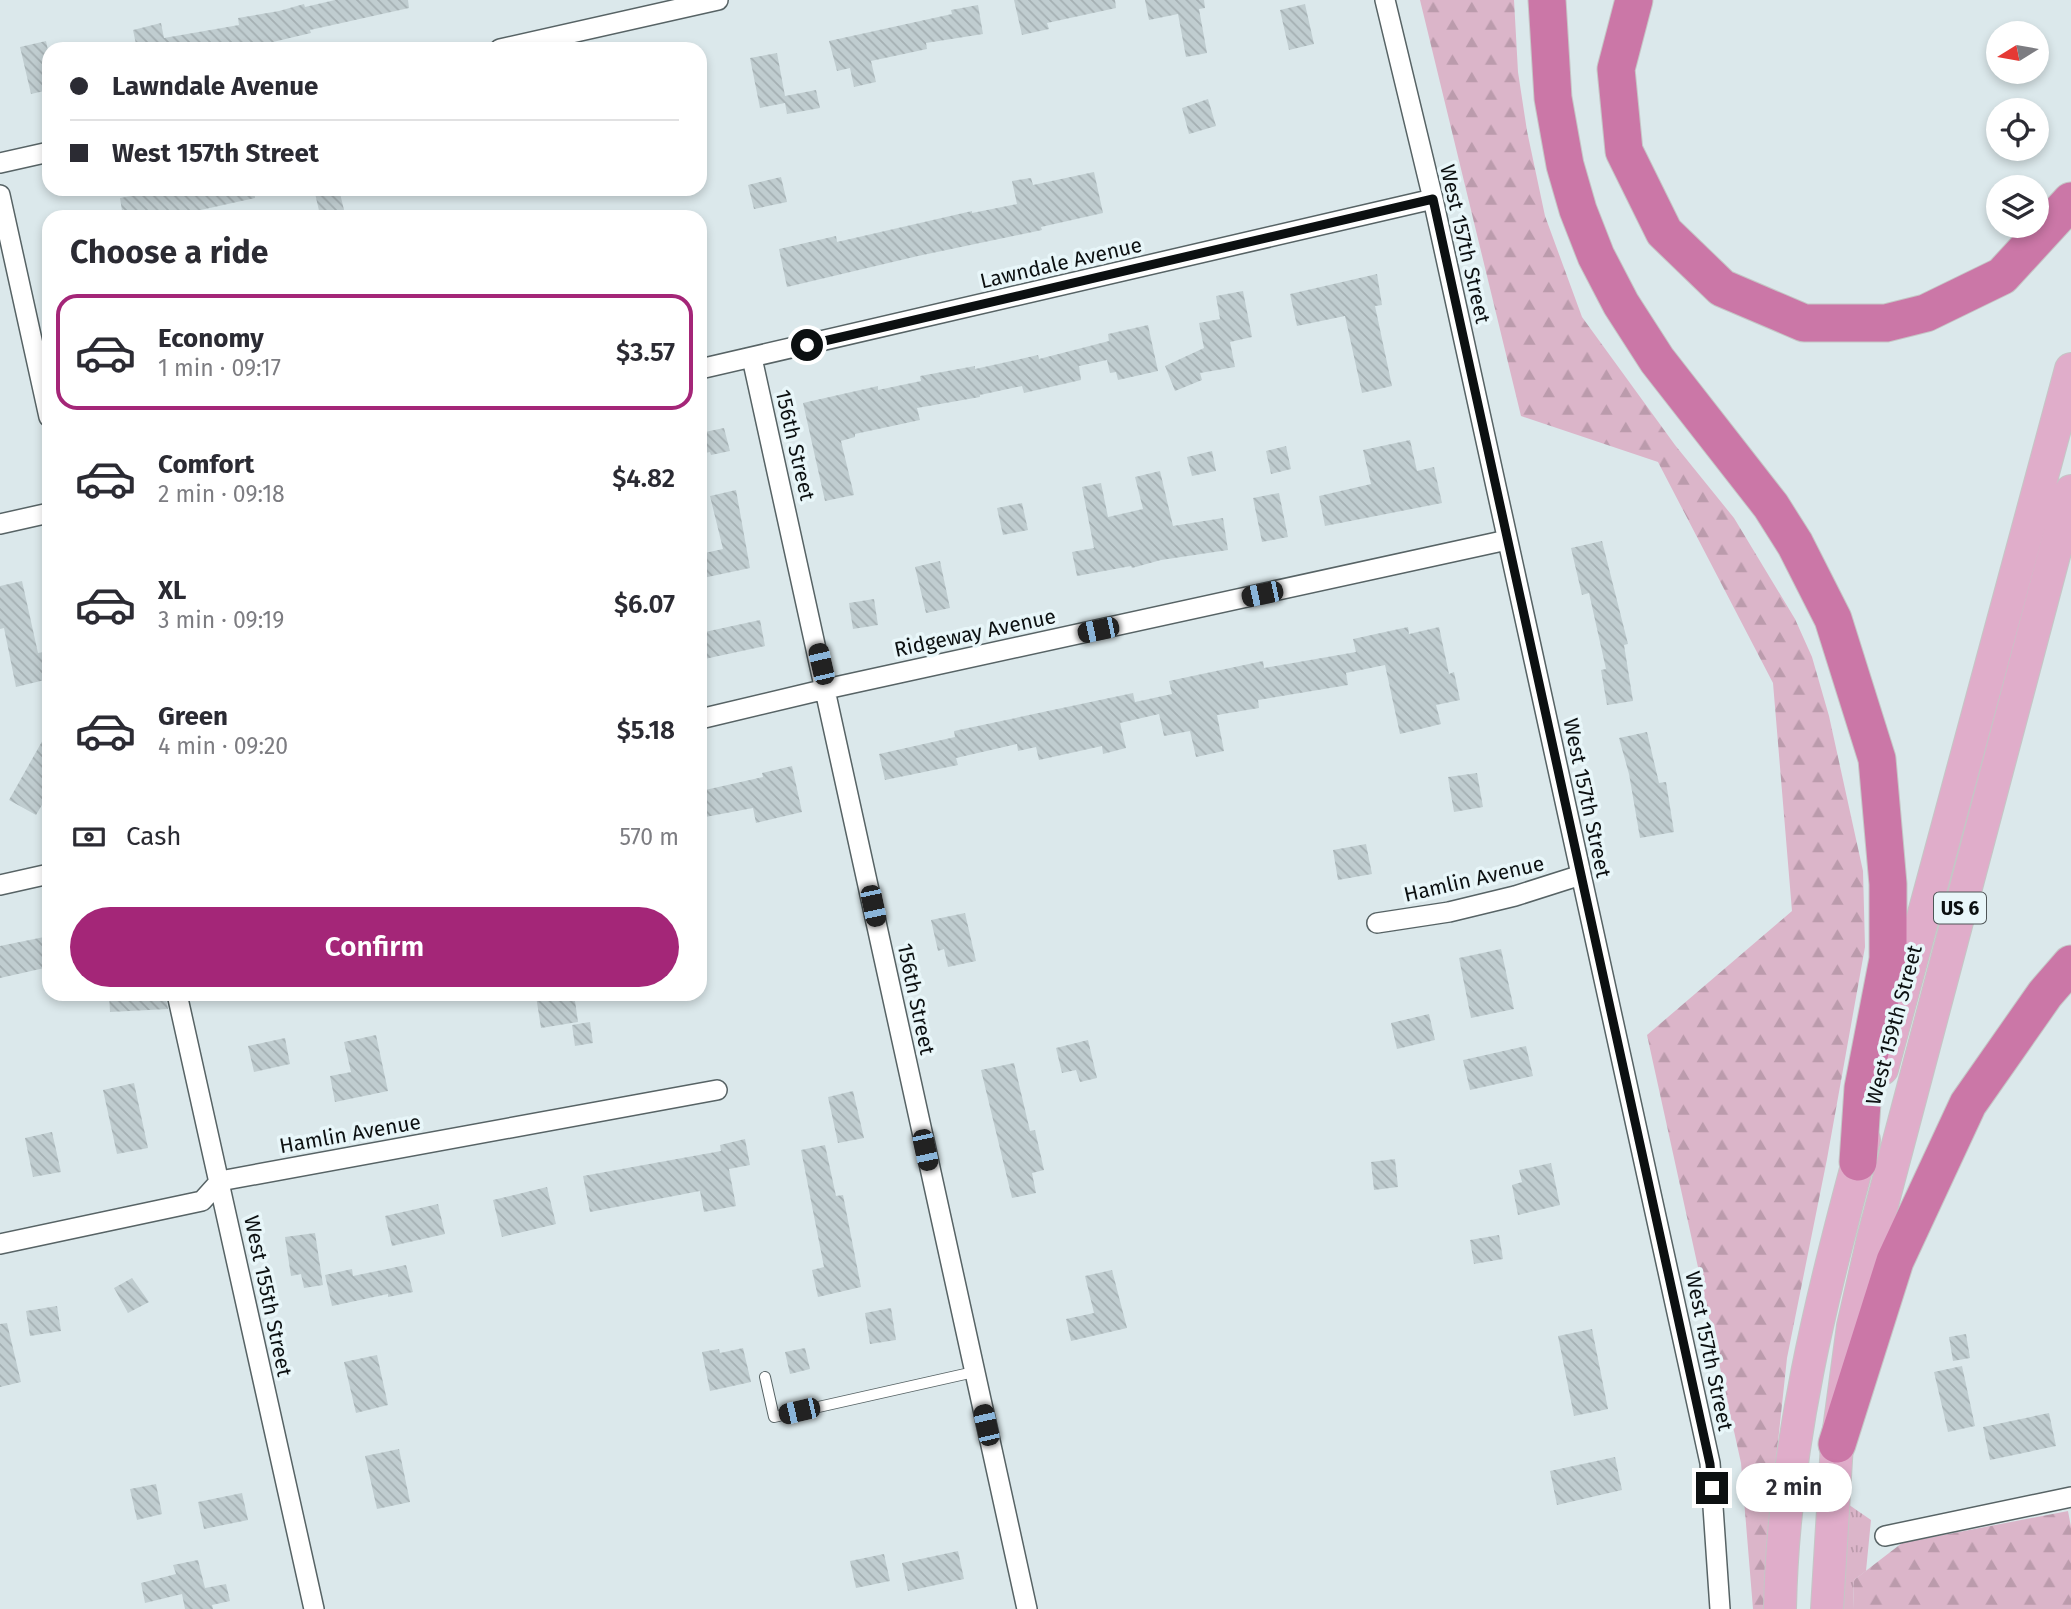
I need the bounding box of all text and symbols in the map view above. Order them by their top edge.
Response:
north arrow [1986,21,2049,84]
map controls [1986,21,2049,238]
text: Lawndale Avenue [112,71,318,102]
button: locate [1986,98,2049,161]
text: West 157th Street [112,138,319,169]
street label: West 157th Street [1434,162,1496,326]
button: layers [1986,175,2049,238]
street label: Lawndale Avenue [977,232,1145,294]
text: Choose a ride [70,233,268,271]
icon: car [74,321,137,384]
text: Economy [158,323,264,354]
route start [791,329,823,361]
text: $3.57 [616,337,675,368]
text: 1 min · 09:17 [158,354,281,382]
street label: 156th Street [770,387,820,503]
icon: car [74,447,137,510]
text: Comfort [158,449,254,480]
text: $4.82 [612,463,675,494]
text: 2 min · 09:18 [158,480,285,508]
icon: car [74,573,137,636]
text: XL [158,575,186,606]
car [1240,579,1285,609]
text: $6.07 [614,589,675,620]
street label: Ridgeway Avenue [892,603,1058,663]
text: 3 min · 09:19 [158,606,284,634]
car [1076,615,1121,645]
car [807,641,836,687]
icon: car [74,699,137,762]
text: Green [158,701,228,732]
text: $5.18 [617,715,675,746]
street label: West 157th Street [1557,716,1617,881]
text: 4 min · 09:20 [158,732,288,760]
icon: cash [70,818,108,856]
text: Cash [126,821,182,852]
text: 570 m [619,823,679,851]
street label: Hamlin Avenue [1401,850,1547,908]
car [859,883,888,929]
road number: US 6 [1934,893,1986,924]
button: Confirm [70,907,679,987]
street label: 156th Street [892,941,941,1057]
street label: West 159th Street [1860,942,1928,1108]
street label: Hamlin Avenue [277,1109,423,1159]
car [911,1127,940,1173]
street label: West 155th Street [238,1213,298,1379]
street label: West 157th Street [1679,1269,1739,1434]
car [777,1396,822,1426]
car [972,1402,1001,1448]
callout: 2 min [1736,1464,1852,1512]
route end [1696,1472,1728,1504]
text: 2 min [1766,1473,1822,1501]

